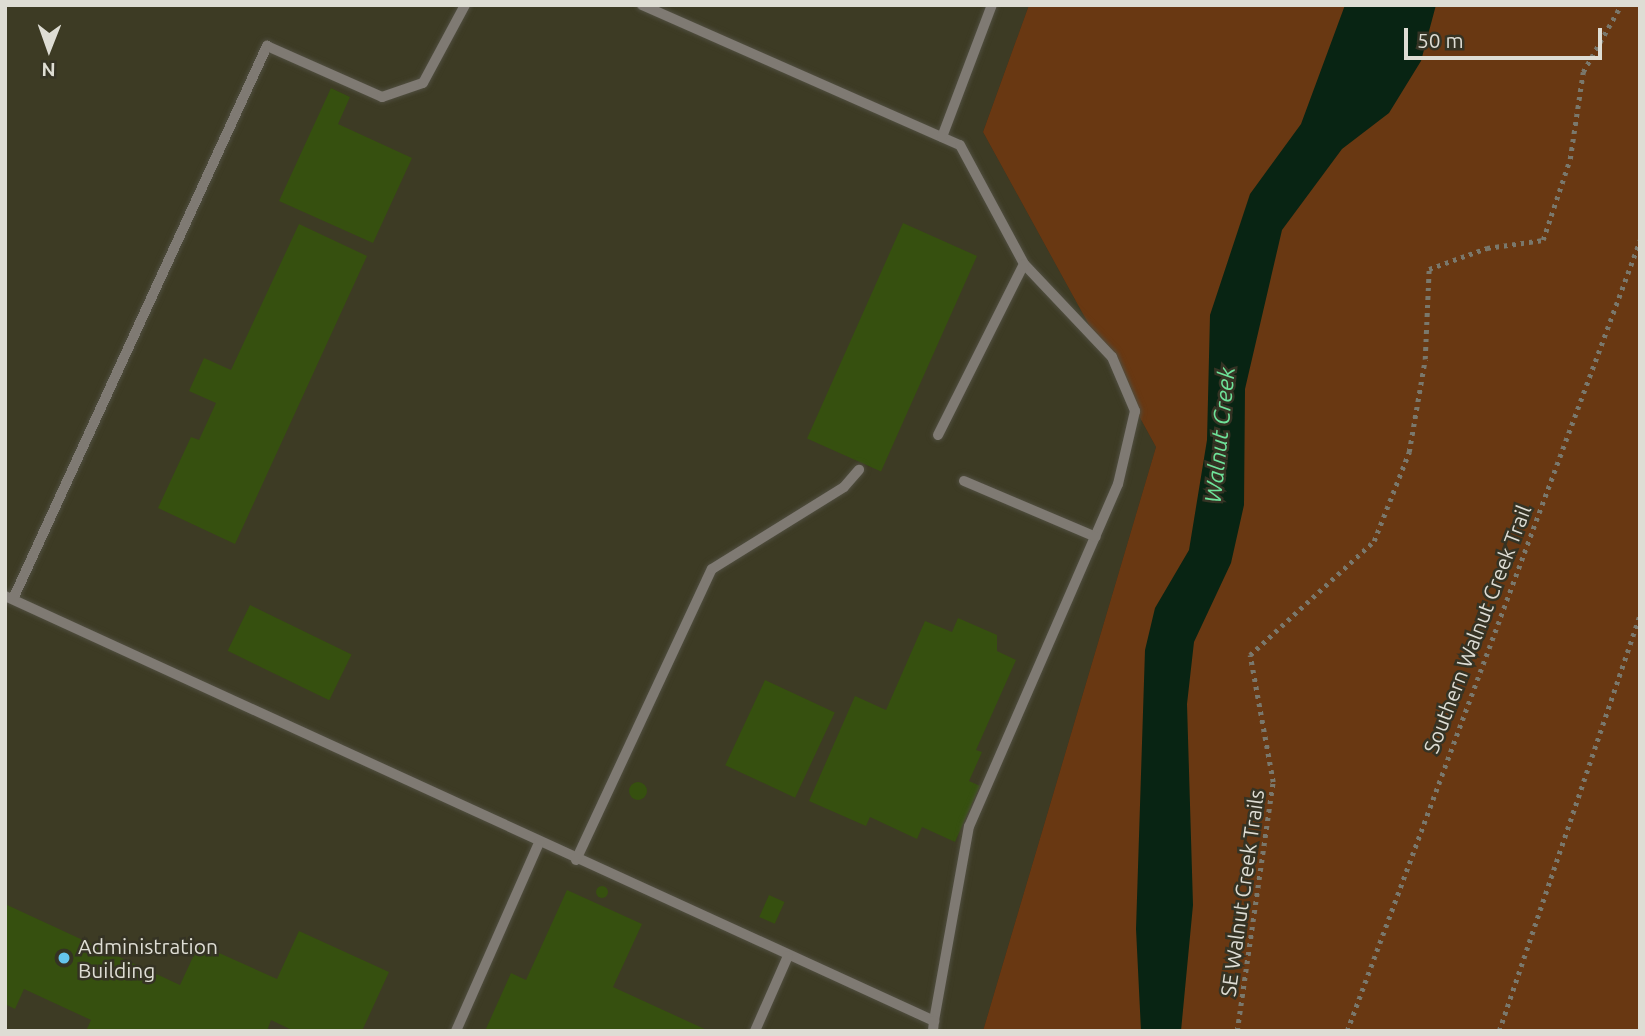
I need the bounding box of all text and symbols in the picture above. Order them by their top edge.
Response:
north arrow [14,14,84,84]
scale bar [1407,14,1605,58]
text: 50 m [1417,28,1464,52]
text: N [41,59,56,81]
water label: Walnut Creek [1199,366,1241,504]
street label: Southern Walnut Creek Trail [1418,501,1536,757]
street label: SE Walnut Creek Trails [1215,788,1269,998]
place label: Administration Building [78,933,218,983]
marker: Administration Building [56,950,72,966]

